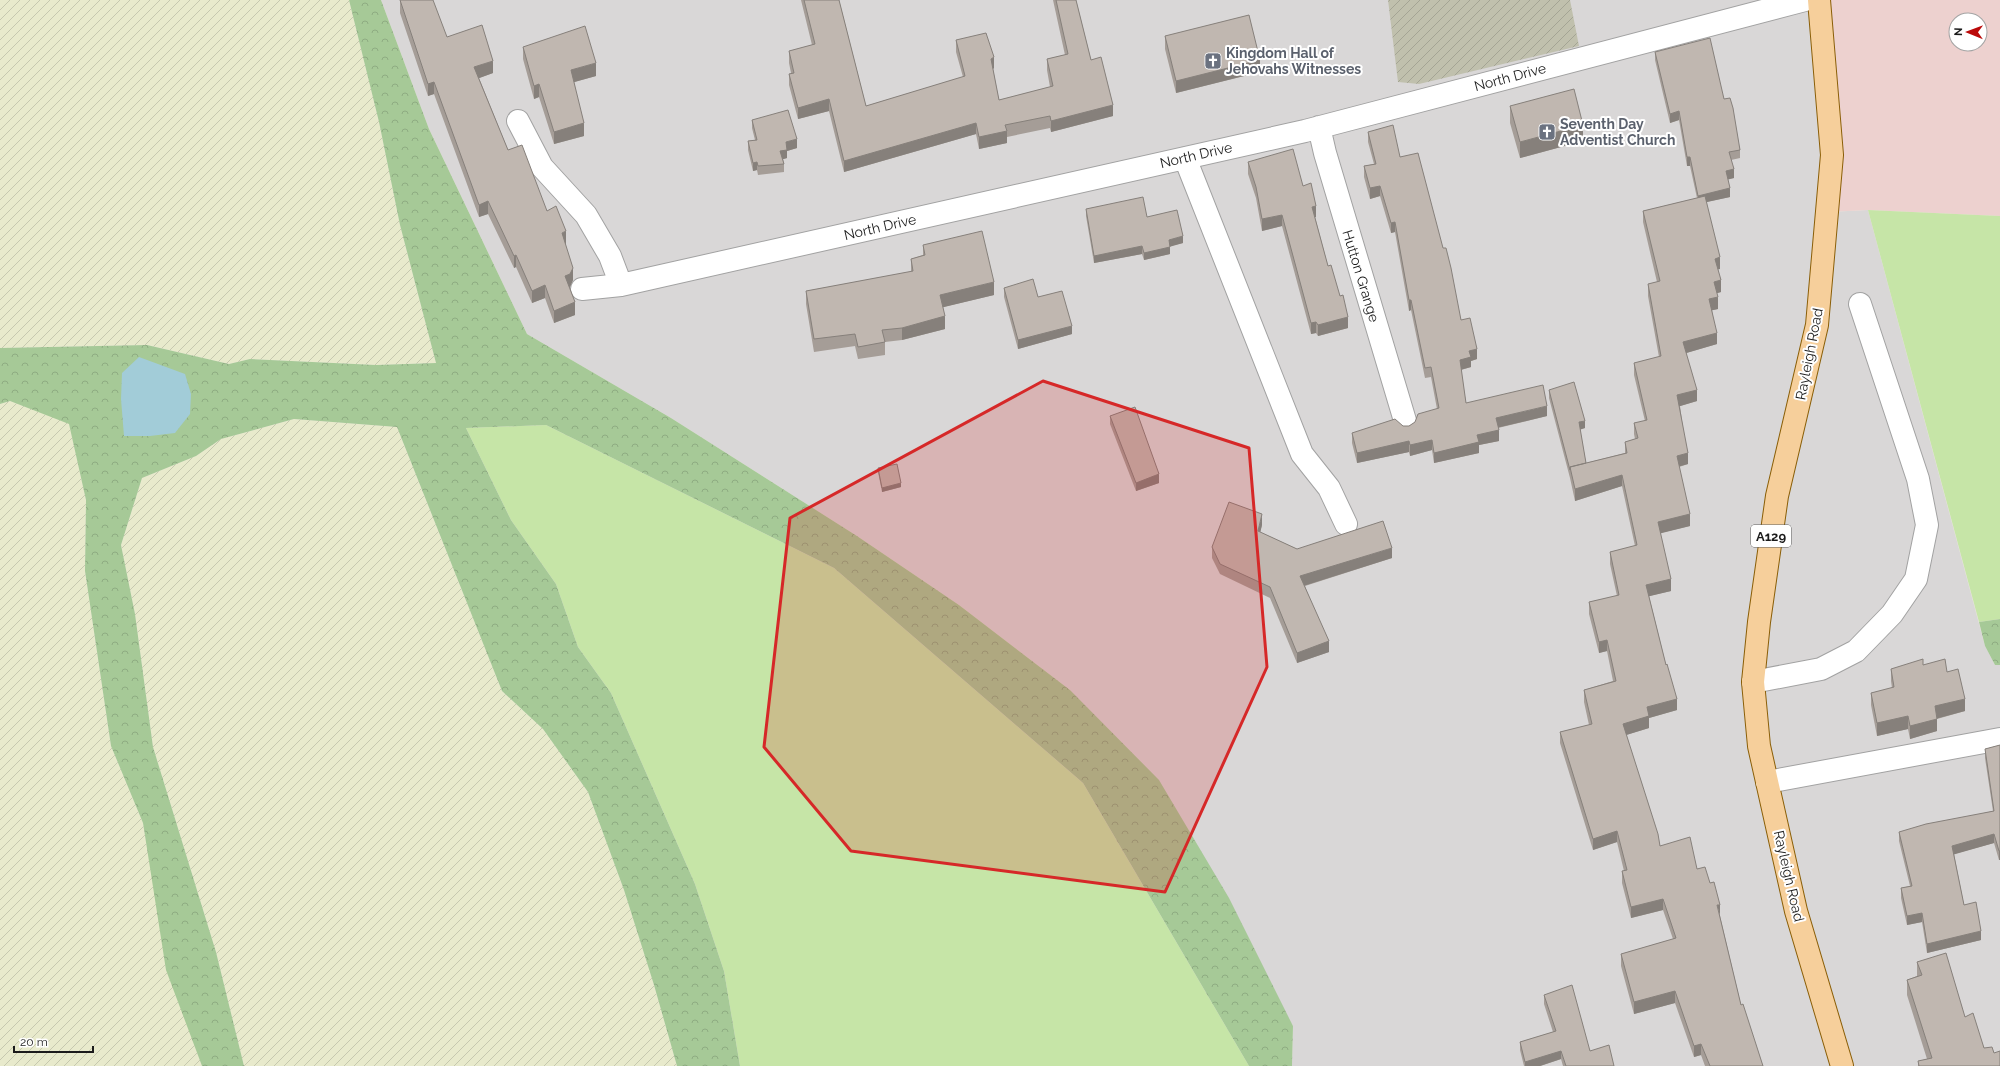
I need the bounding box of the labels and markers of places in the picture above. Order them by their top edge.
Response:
place label: Kingdom Hall of Jehovahs Witnesses [1226,45,1361,77]
church icon: Kingdom Hall of Jehovahs Witnesses [1203,51,1223,71]
place label: Seventh Day Adventist Church [1560,116,1675,148]
church icon: Seventh Day Adventist Church [1537,122,1557,142]

